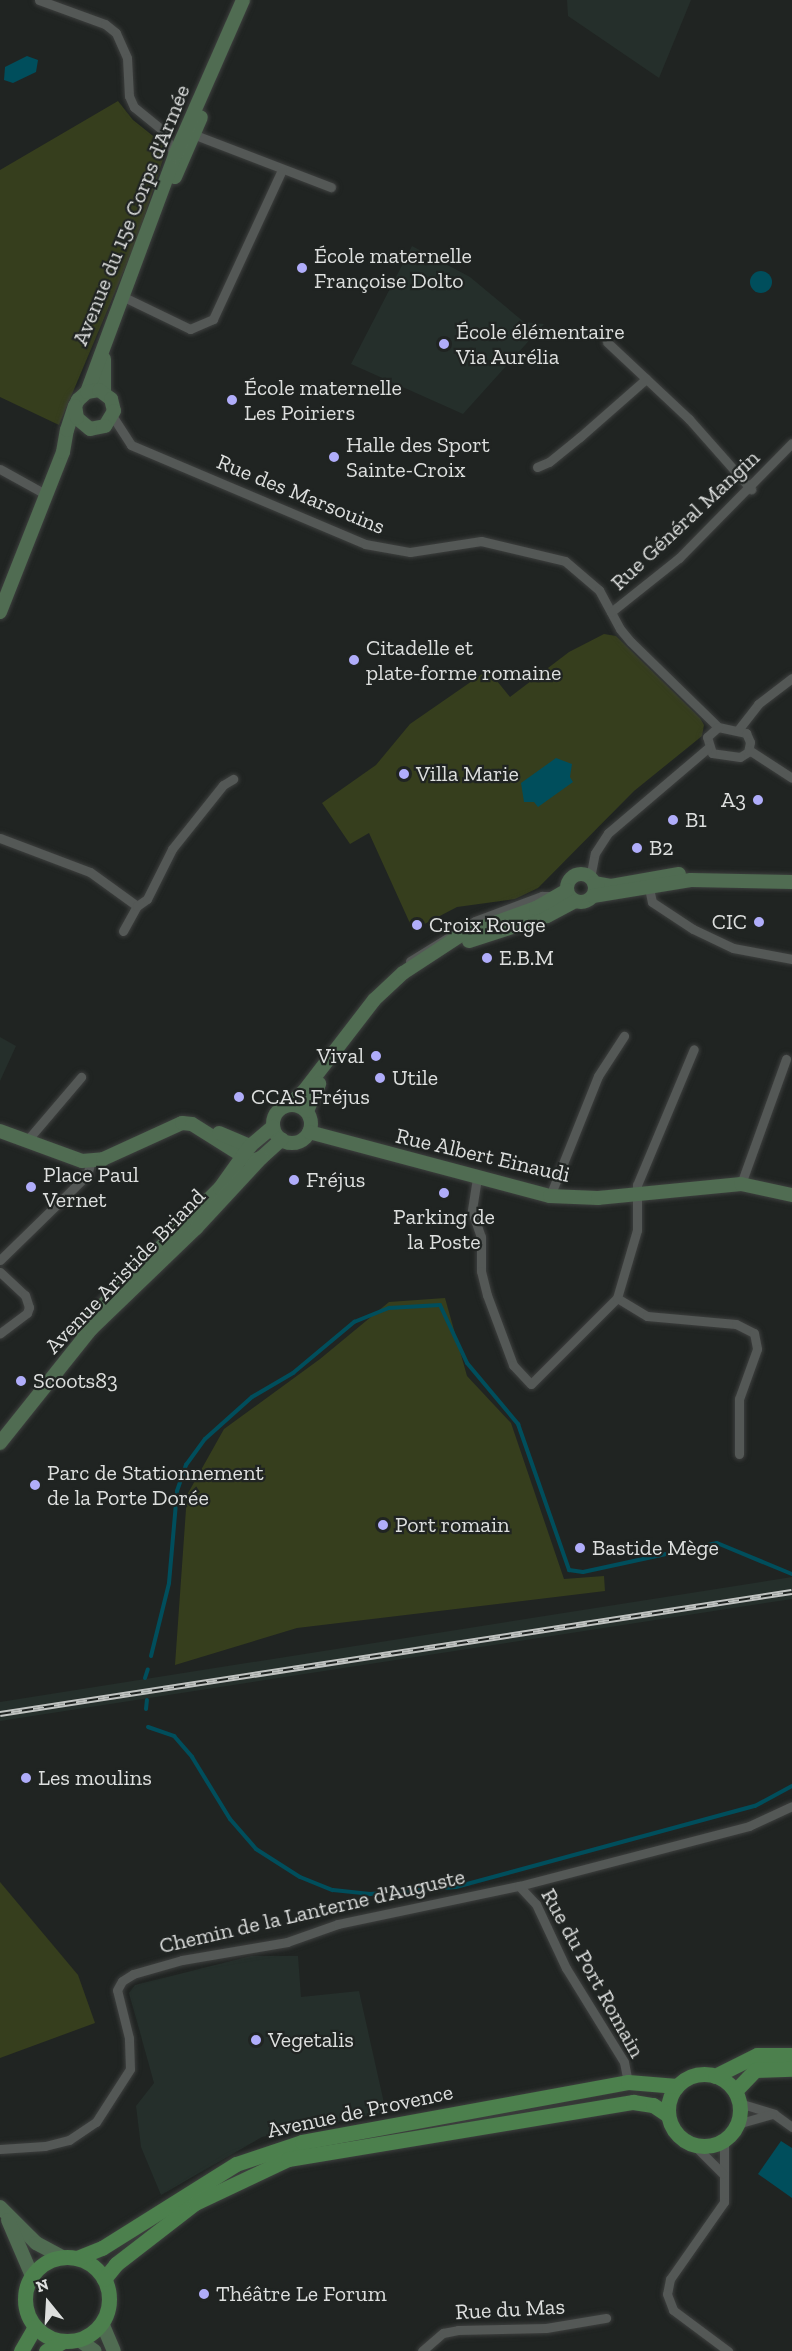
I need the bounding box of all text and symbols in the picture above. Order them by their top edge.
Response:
street label: Avenue du 15e Corps d'Armée [67,81,195,349]
place label: École maternelle Françoise Dolto [314,242,472,294]
marker: École maternelle Françoise Dolto [295,261,309,275]
place label: École élémentaire Via Aurélia [456,318,625,370]
marker: École élémentaire Via Aurélia [437,337,451,351]
place label: École maternelle Les Poiriers [244,374,402,426]
marker: École maternelle Les Poiriers [225,393,239,407]
place label: Halle des Sport Sainte-Croix [346,431,490,482]
street label: Rue Général Mangin [605,444,765,596]
street label: Rue des Marsouins [213,448,389,540]
marker: Halle des Sport Sainte-Croix [327,450,341,464]
place label: Citadelle et plate-forme romaine [366,634,561,686]
marker: Citadelle et plate-forme romaine [347,653,361,667]
place label: Villa Marie [416,761,519,787]
marker: Villa Marie [397,767,411,781]
place label: A3 [721,787,746,813]
marker: A3 [751,793,765,807]
place label: B1 [685,807,707,833]
marker: B1 [666,813,680,827]
place label: B2 [649,835,674,861]
marker: B2 [630,841,644,855]
place label: CIC [712,909,747,935]
place label: Croix Rouge [429,912,546,938]
marker: CIC [752,915,766,929]
marker: Croix Rouge [410,918,424,932]
place label: E.B.M [499,945,554,971]
marker: E.B.M [480,951,494,965]
place label: Vival [317,1043,364,1069]
marker: Vival [369,1049,383,1063]
place label: Utile [392,1065,438,1091]
marker: Utile [373,1071,387,1085]
place label: CCAS Fréjus [251,1084,370,1110]
marker: CCAS Fréjus [232,1090,246,1104]
street label: Rue Albert Einaudi [393,1122,573,1188]
place label: Place Paul Vernet [43,1161,139,1212]
place label: Fréjus [306,1167,365,1193]
marker: Fréjus [287,1173,301,1187]
marker: Place Paul Vernet [24,1180,38,1194]
street label: Avenue Aristide Briand [39,1183,211,1359]
marker: Parking de la Poste [437,1186,451,1200]
place label: Parking de la Poste [393,1203,495,1254]
place label: Scoots83 [33,1368,118,1394]
marker: Scoots83 [14,1374,28,1388]
place label: Parc de Stationnement de la Porte Dorée [47,1459,264,1510]
marker: Parc de Stationnement de la Porte Dorée [28,1478,42,1492]
place label: Port romain [395,1512,510,1538]
marker: Port romain [376,1518,390,1532]
place label: Bastide Mège [592,1535,719,1561]
marker: Bastide Mège [573,1541,587,1555]
place label: Les moulins [38,1765,152,1791]
marker: Les moulins [19,1771,33,1785]
street label: Chemin de la Lanterne d'Auguste [157,1863,467,1959]
street label: Rue du Port Romain [536,1884,650,2062]
place label: Vegetalis [268,2027,354,2053]
marker: Vegetalis [249,2033,263,2047]
street label: Avenue de Provence [265,2078,455,2144]
north arrow [18,2273,78,2333]
text: N [34,2274,51,2296]
place label: Théâtre Le Forum [216,2281,387,2307]
marker: Théâtre Le Forum [197,2287,211,2301]
street label: Rue du Mas [454,2293,566,2325]

